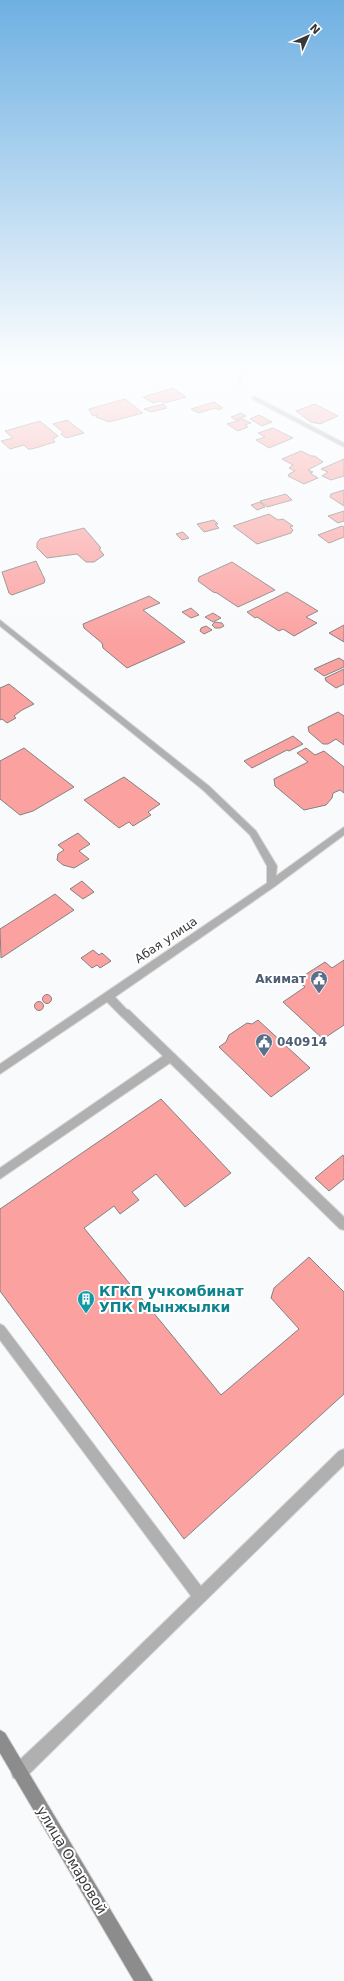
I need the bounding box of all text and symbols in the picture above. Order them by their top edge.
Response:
north arrow [288,16,328,56]
text: N [307,21,323,37]
street label: Абая улица [132,914,200,966]
public building icon: Акимат [309,969,329,994]
place label: Акимат [255,972,306,986]
public building icon: 040914 [254,1032,274,1057]
place label: 040914 [277,1035,327,1049]
place label: КГКП учкомбинат УПК Мынжылки [99,1283,244,1315]
building icon: КГКП учкомбинат УПК Мынжылки [76,1289,96,1314]
street label: улица Омаровой [34,1803,110,1917]

